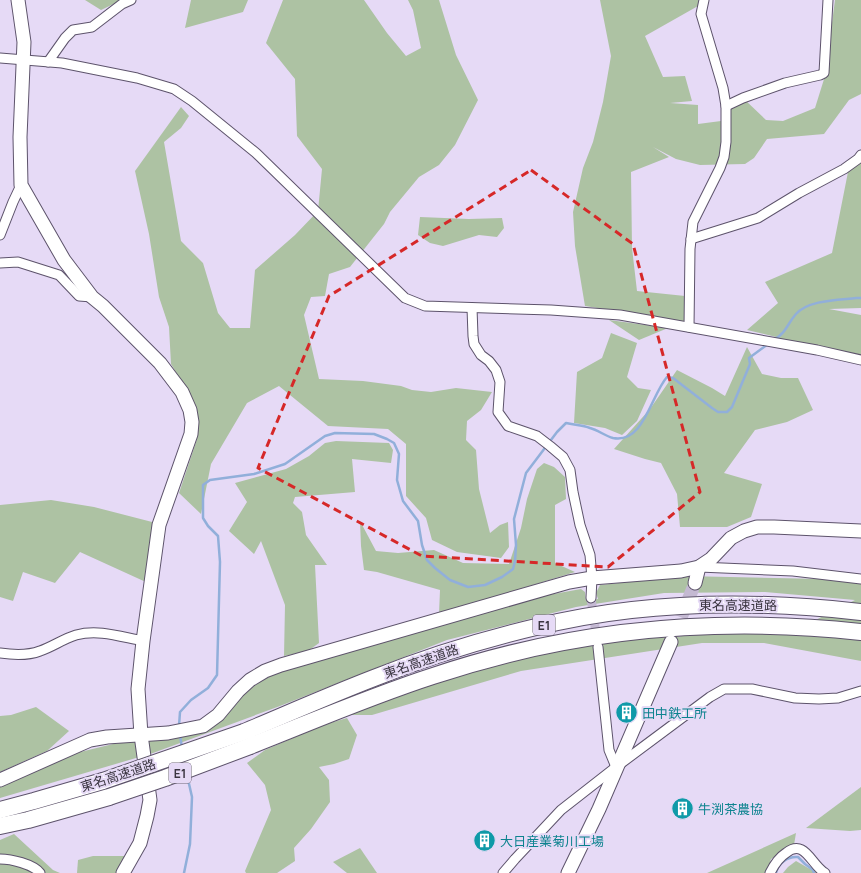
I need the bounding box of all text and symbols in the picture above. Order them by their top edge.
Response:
street label: 東名高速道路 [699,596,777,614]
road number: E1 [533,615,555,635]
street label: 東名高速道路 [381,640,461,682]
building icon: 田中鉄工所 [613,700,639,726]
place label: 田中鉄工所 [642,704,707,722]
street label: 東名高速道路 [78,754,158,796]
road number: E1 [169,763,191,783]
building icon: 牛渕茶農協 [670,796,696,822]
place label: 牛渕茶農協 [698,800,763,818]
building icon: 大日産業菊川工場 [472,828,498,854]
place label: 大日産業菊川工場 [500,832,604,850]

